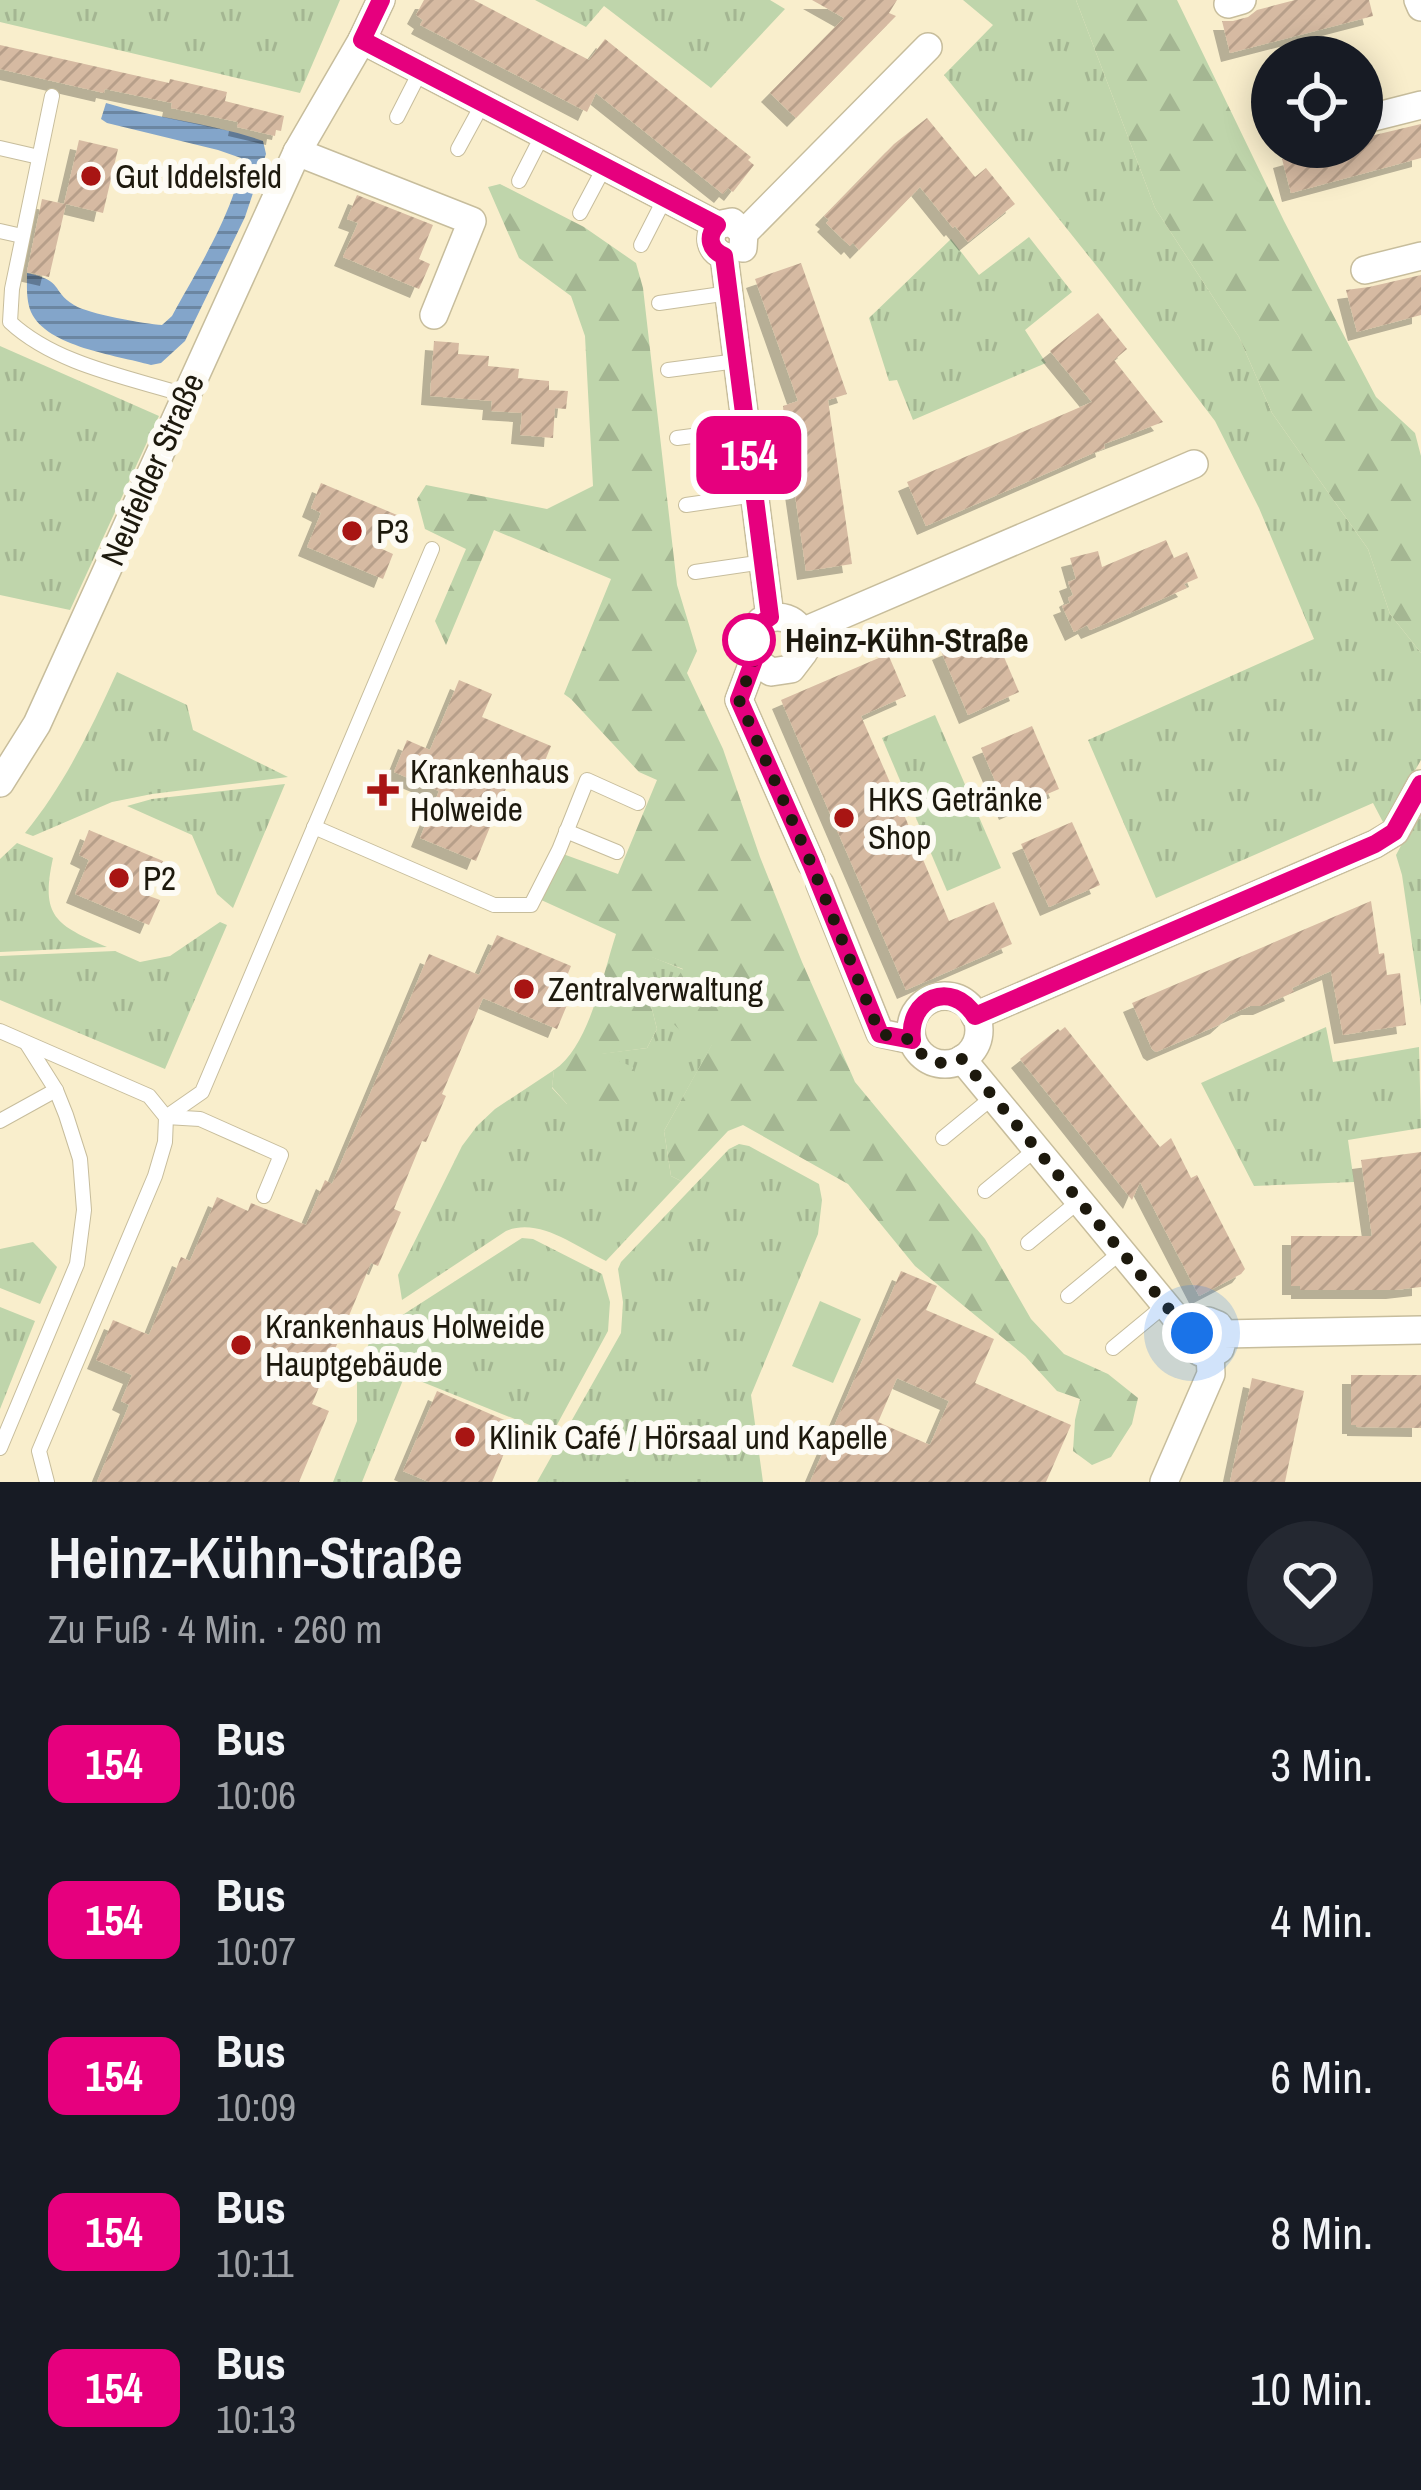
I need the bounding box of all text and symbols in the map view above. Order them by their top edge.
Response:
map controls [1251,36,1383,168]
button: locate [1251,36,1383,168]
place label: Gut Iddelsfeld [115,154,282,198]
marker: Gut Iddelsfeld [78,163,104,189]
street label: Neufelder Straße [90,366,214,572]
line badge: 154 [680,416,818,494]
text: 154 [720,427,778,483]
place label: P3 [376,509,409,553]
marker: P3 [339,518,365,544]
marker: Heinz-Kühn-Straße [724,615,774,665]
place label: Heinz-Kühn-Straße [785,618,1029,662]
place label: Krankenhaus Holweide [410,749,569,831]
marker: Krankenhaus Holweide [367,774,399,806]
place label: HKS Getränke Shop [868,777,1042,859]
marker: HKS Getränke Shop [831,805,857,831]
place label: P2 [143,856,176,900]
marker: P2 [106,865,132,891]
place label: Zentralverwaltung [548,967,763,1011]
marker: Zentralverwaltung [511,976,537,1002]
your location [1162,1303,1222,1363]
place label: Krankenhaus Holweide Hauptgebäude [265,1304,545,1386]
marker: Krankenhaus Holweide Hauptgebäude [228,1332,254,1358]
place label: Klinik Café / Hörsaal und Kapelle [489,1415,888,1459]
marker: Klinik Café / Hörsaal und Kapelle [452,1424,478,1450]
text: Heinz-Kühn-Straße [48,1519,463,1596]
button: heart [1247,1521,1373,1647]
text: Zu Fuß · 4 Min. · 260 m [48,1603,382,1655]
text: Bus [216,1708,286,1769]
text: 3 Min. [1270,1734,1373,1795]
text: 154 [85,1736,143,1792]
text: 10:06 [216,1769,296,1821]
text: Bus [216,1864,286,1925]
text: 4 Min. [1270,1890,1373,1951]
text: 154 [85,1892,143,1948]
text: 10:07 [216,1925,296,1977]
text: Bus [216,2020,286,2081]
text: 6 Min. [1270,2046,1373,2107]
text: 154 [85,2048,143,2104]
text: 10:09 [216,2081,296,2133]
text: Bus [216,2176,286,2237]
text: 8 Min. [1270,2202,1373,2263]
text: 154 [85,2204,143,2260]
text: 10:11 [216,2237,294,2289]
text: Bus [216,2332,286,2393]
text: 10 Min. [1250,2358,1373,2419]
text: 154 [85,2360,143,2416]
text: 10:13 [216,2393,296,2445]

